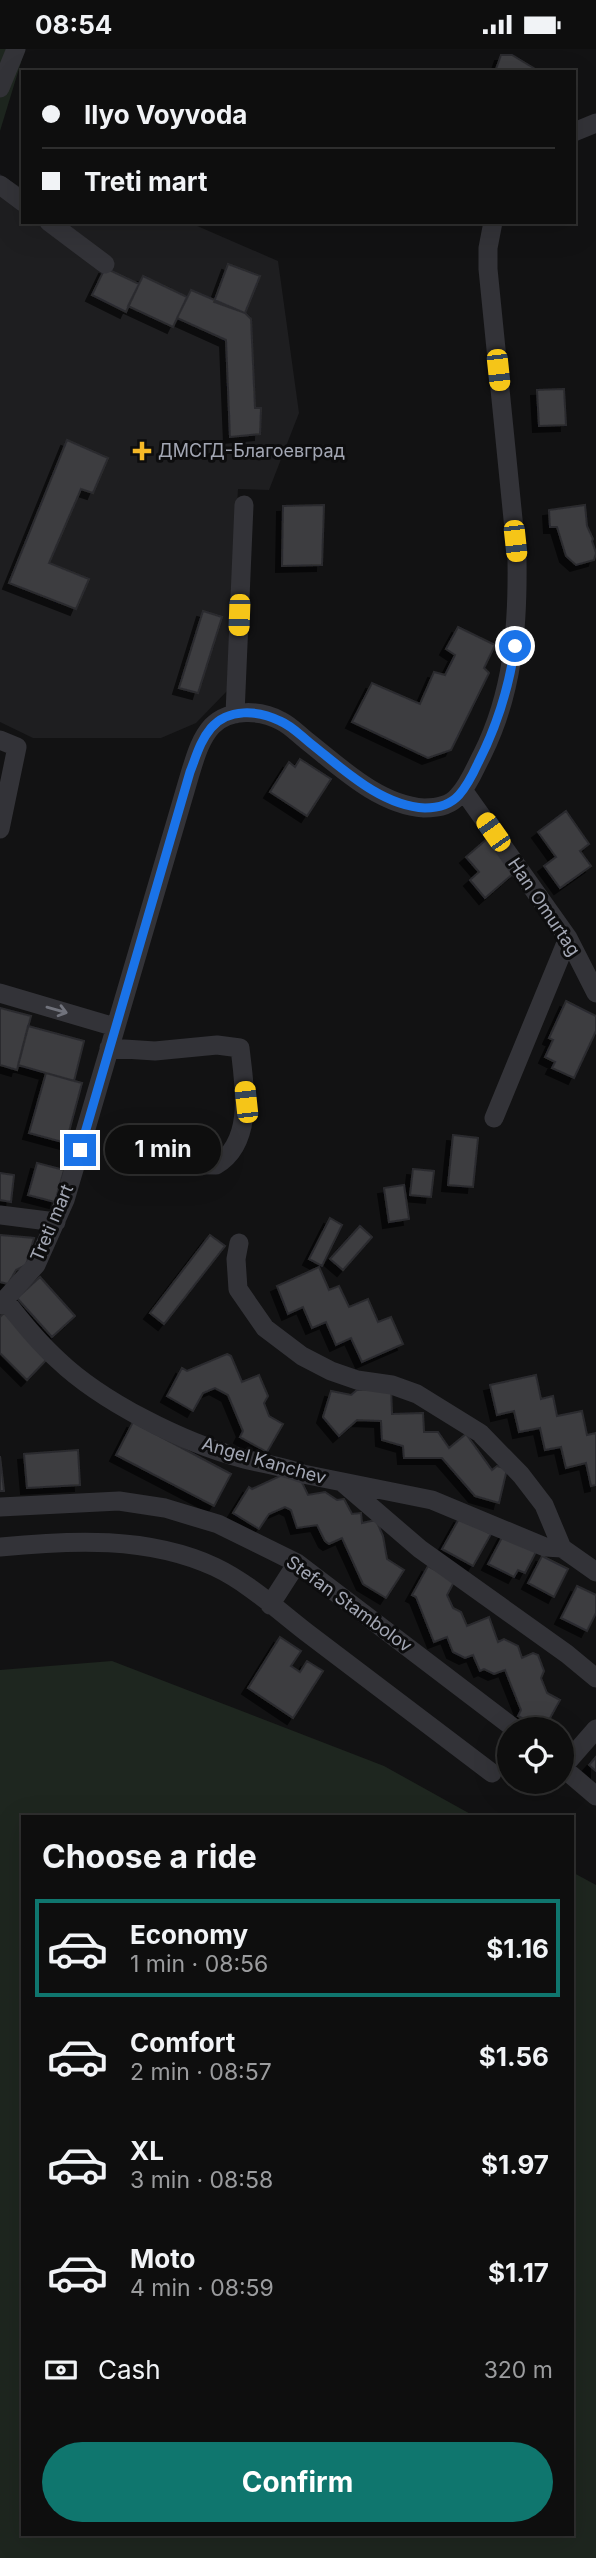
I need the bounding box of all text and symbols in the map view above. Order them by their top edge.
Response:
text: 08:54 [35,9,112,40]
text: Ilyo Voyvoda [84,99,247,130]
text: Treti mart [84,166,208,197]
car [486,348,511,392]
place label: ДМСГД-Благоевград [158,440,345,461]
marker: ДМСГД-Благоевград [132,441,152,461]
car [503,519,528,563]
car [228,594,251,636]
route start [499,630,531,662]
car [473,809,514,855]
street label: Han Omurtag [504,854,585,960]
one-way arrow [46,1005,68,1018]
car [234,1080,259,1124]
callout: 1 min [104,1125,220,1175]
route end [64,1134,96,1166]
text: 1 min [135,1135,191,1163]
street label: Treti mart [26,1181,77,1265]
street label: Angel Kanchev [200,1433,329,1488]
street label: Stefan Stambolov [282,1551,416,1656]
map controls [497,1717,574,1794]
button: locate [497,1717,574,1794]
text: Choose a ride [42,1837,257,1876]
icon: car [46,1917,109,1980]
text: Economy [130,1919,248,1950]
text: $1.16 [486,1933,549,1964]
text: 1 min · 08:56 [130,1950,268,1978]
icon: car [46,2025,109,2088]
text: Comfort [130,2027,235,2058]
text: $1.56 [479,2041,549,2072]
text: 2 min · 08:57 [130,2058,272,2086]
icon: car [46,2133,109,2196]
text: XL [130,2135,164,2166]
text: $1.97 [481,2149,549,2180]
text: 3 min · 08:58 [130,2166,273,2194]
icon: car [46,2241,109,2304]
text: Moto [130,2243,195,2274]
text: $1.17 [488,2257,549,2288]
text: 4 min · 08:59 [130,2274,274,2302]
icon: cash [42,2351,80,2389]
text: Cash [98,2354,161,2385]
text: 320 m [484,2356,553,2384]
button: Confirm [42,2442,553,2522]

